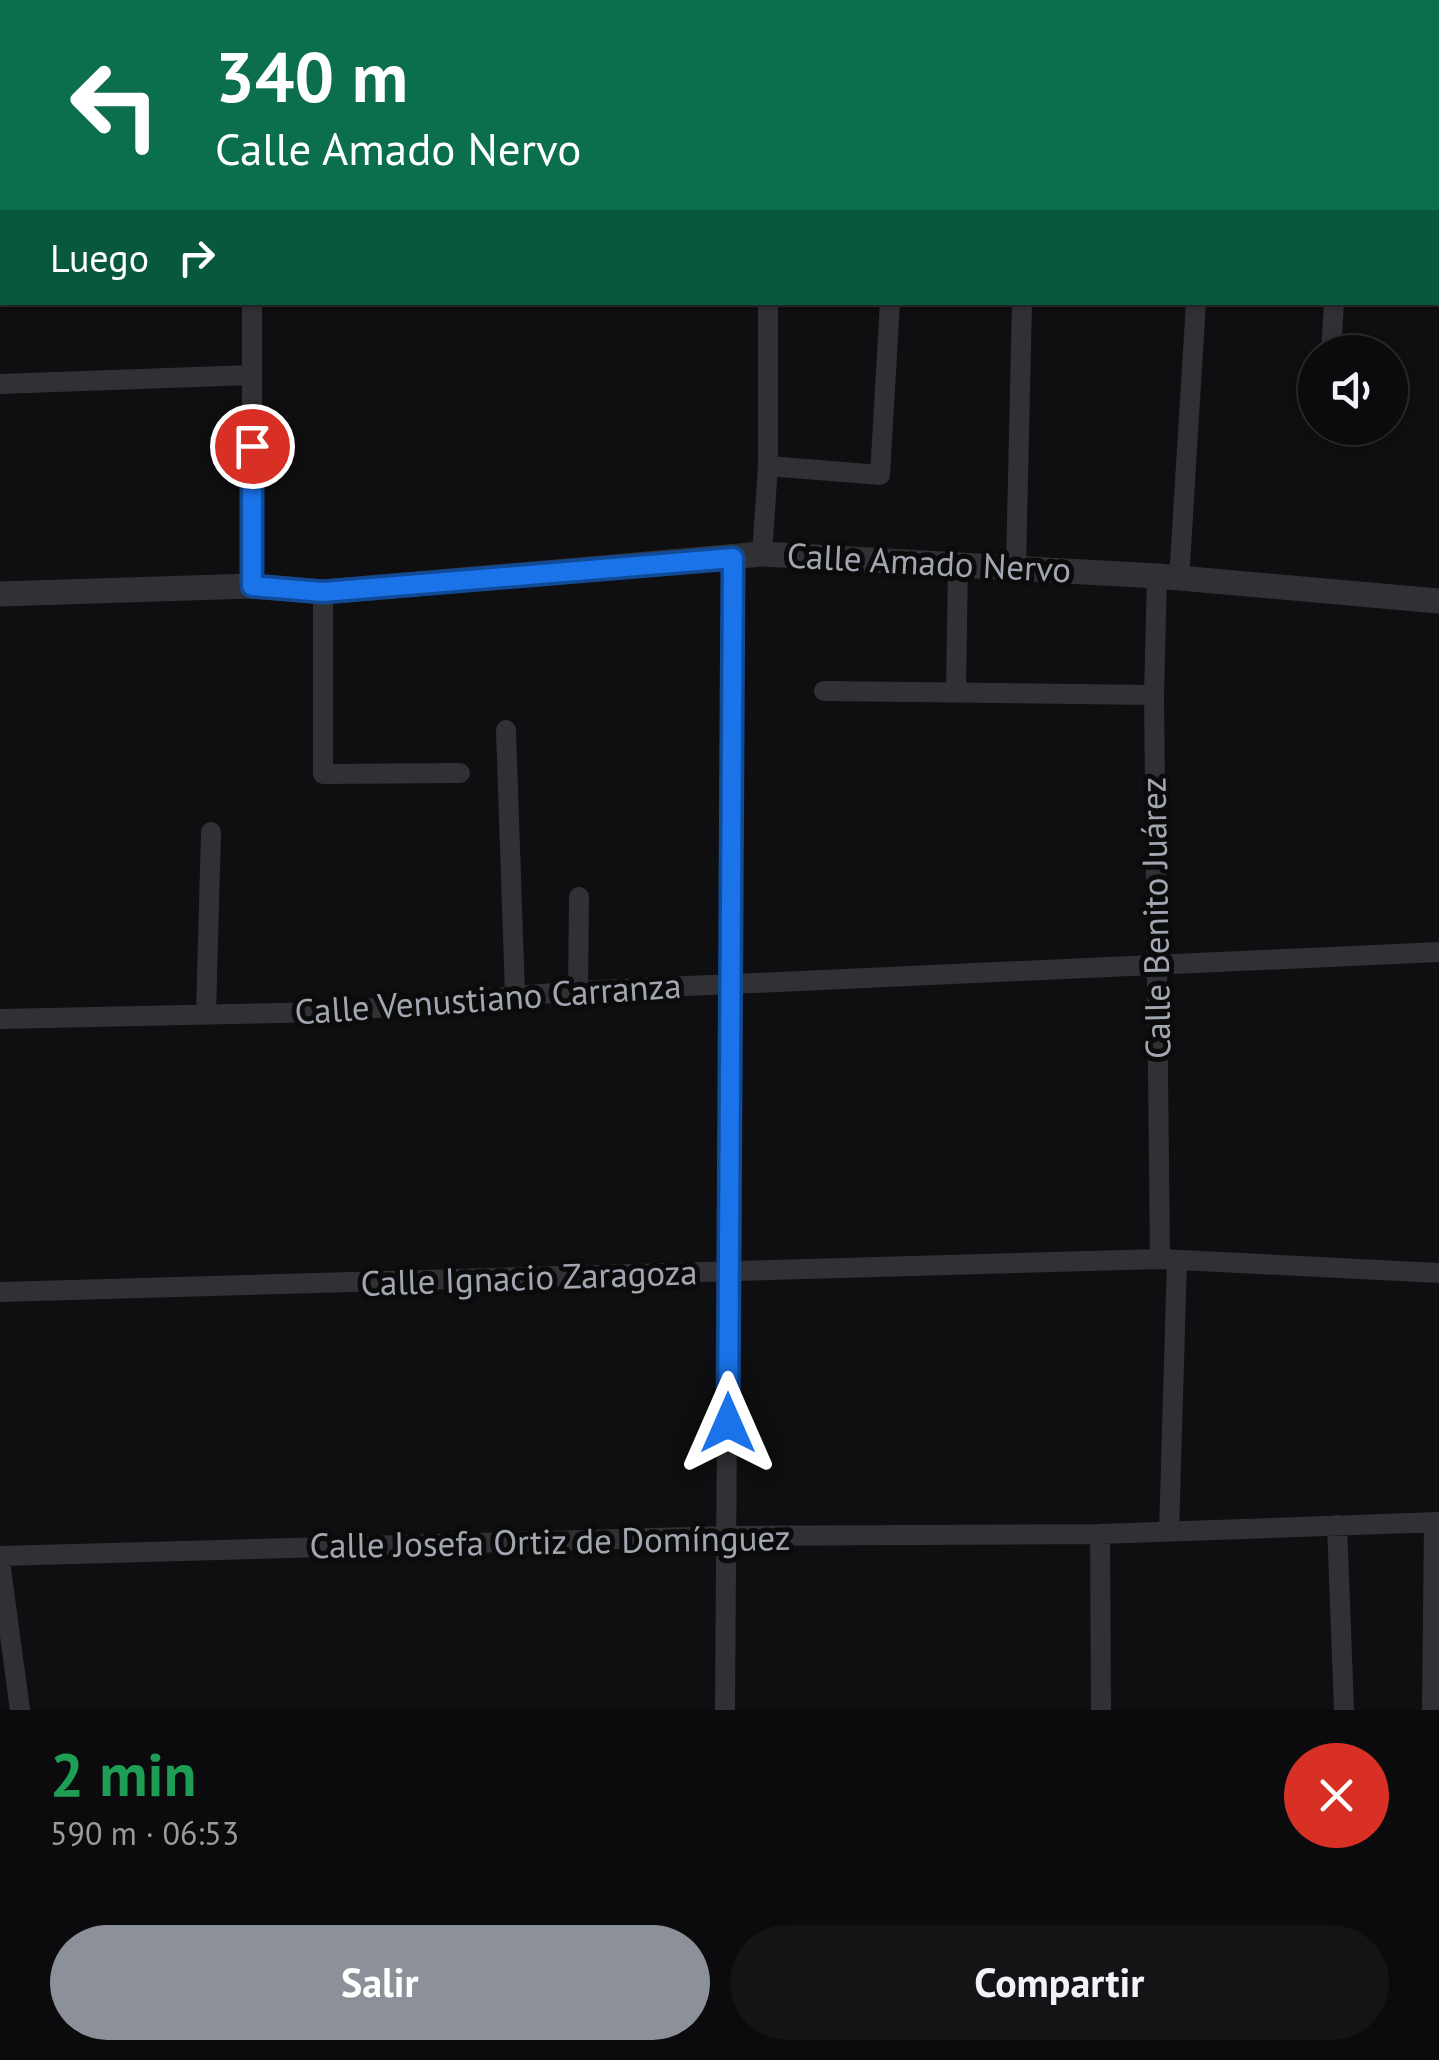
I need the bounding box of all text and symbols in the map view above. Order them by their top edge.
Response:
text: 340 m [215,31,408,121]
icon: left [50,40,180,170]
text: Calle Amado Nervo [215,119,581,177]
icon: right [169,230,224,285]
text: Luego [50,233,149,282]
map controls [1298,335,1408,445]
button: sound [1298,335,1408,445]
pin [210,404,295,489]
icon: arrive [225,419,280,474]
street label: Calle Amado Nervo [786,532,1072,592]
street label: Calle Benito Juárez [1130,777,1180,1059]
street label: Calle Venustiano Carranza [293,962,683,1034]
street label: Calle Ignacio Zaragoza [360,1248,698,1306]
position arrow [676,1371,780,1475]
street label: Calle Josefa Ortiz de Domínguez [309,1514,791,1568]
text: 2 min [50,1735,196,1813]
button: close [1284,1743,1389,1848]
text: 590 m · 06:53 [50,1812,239,1854]
button: Salir [50,1925,710,2040]
button: Compartir [730,1925,1389,2040]

